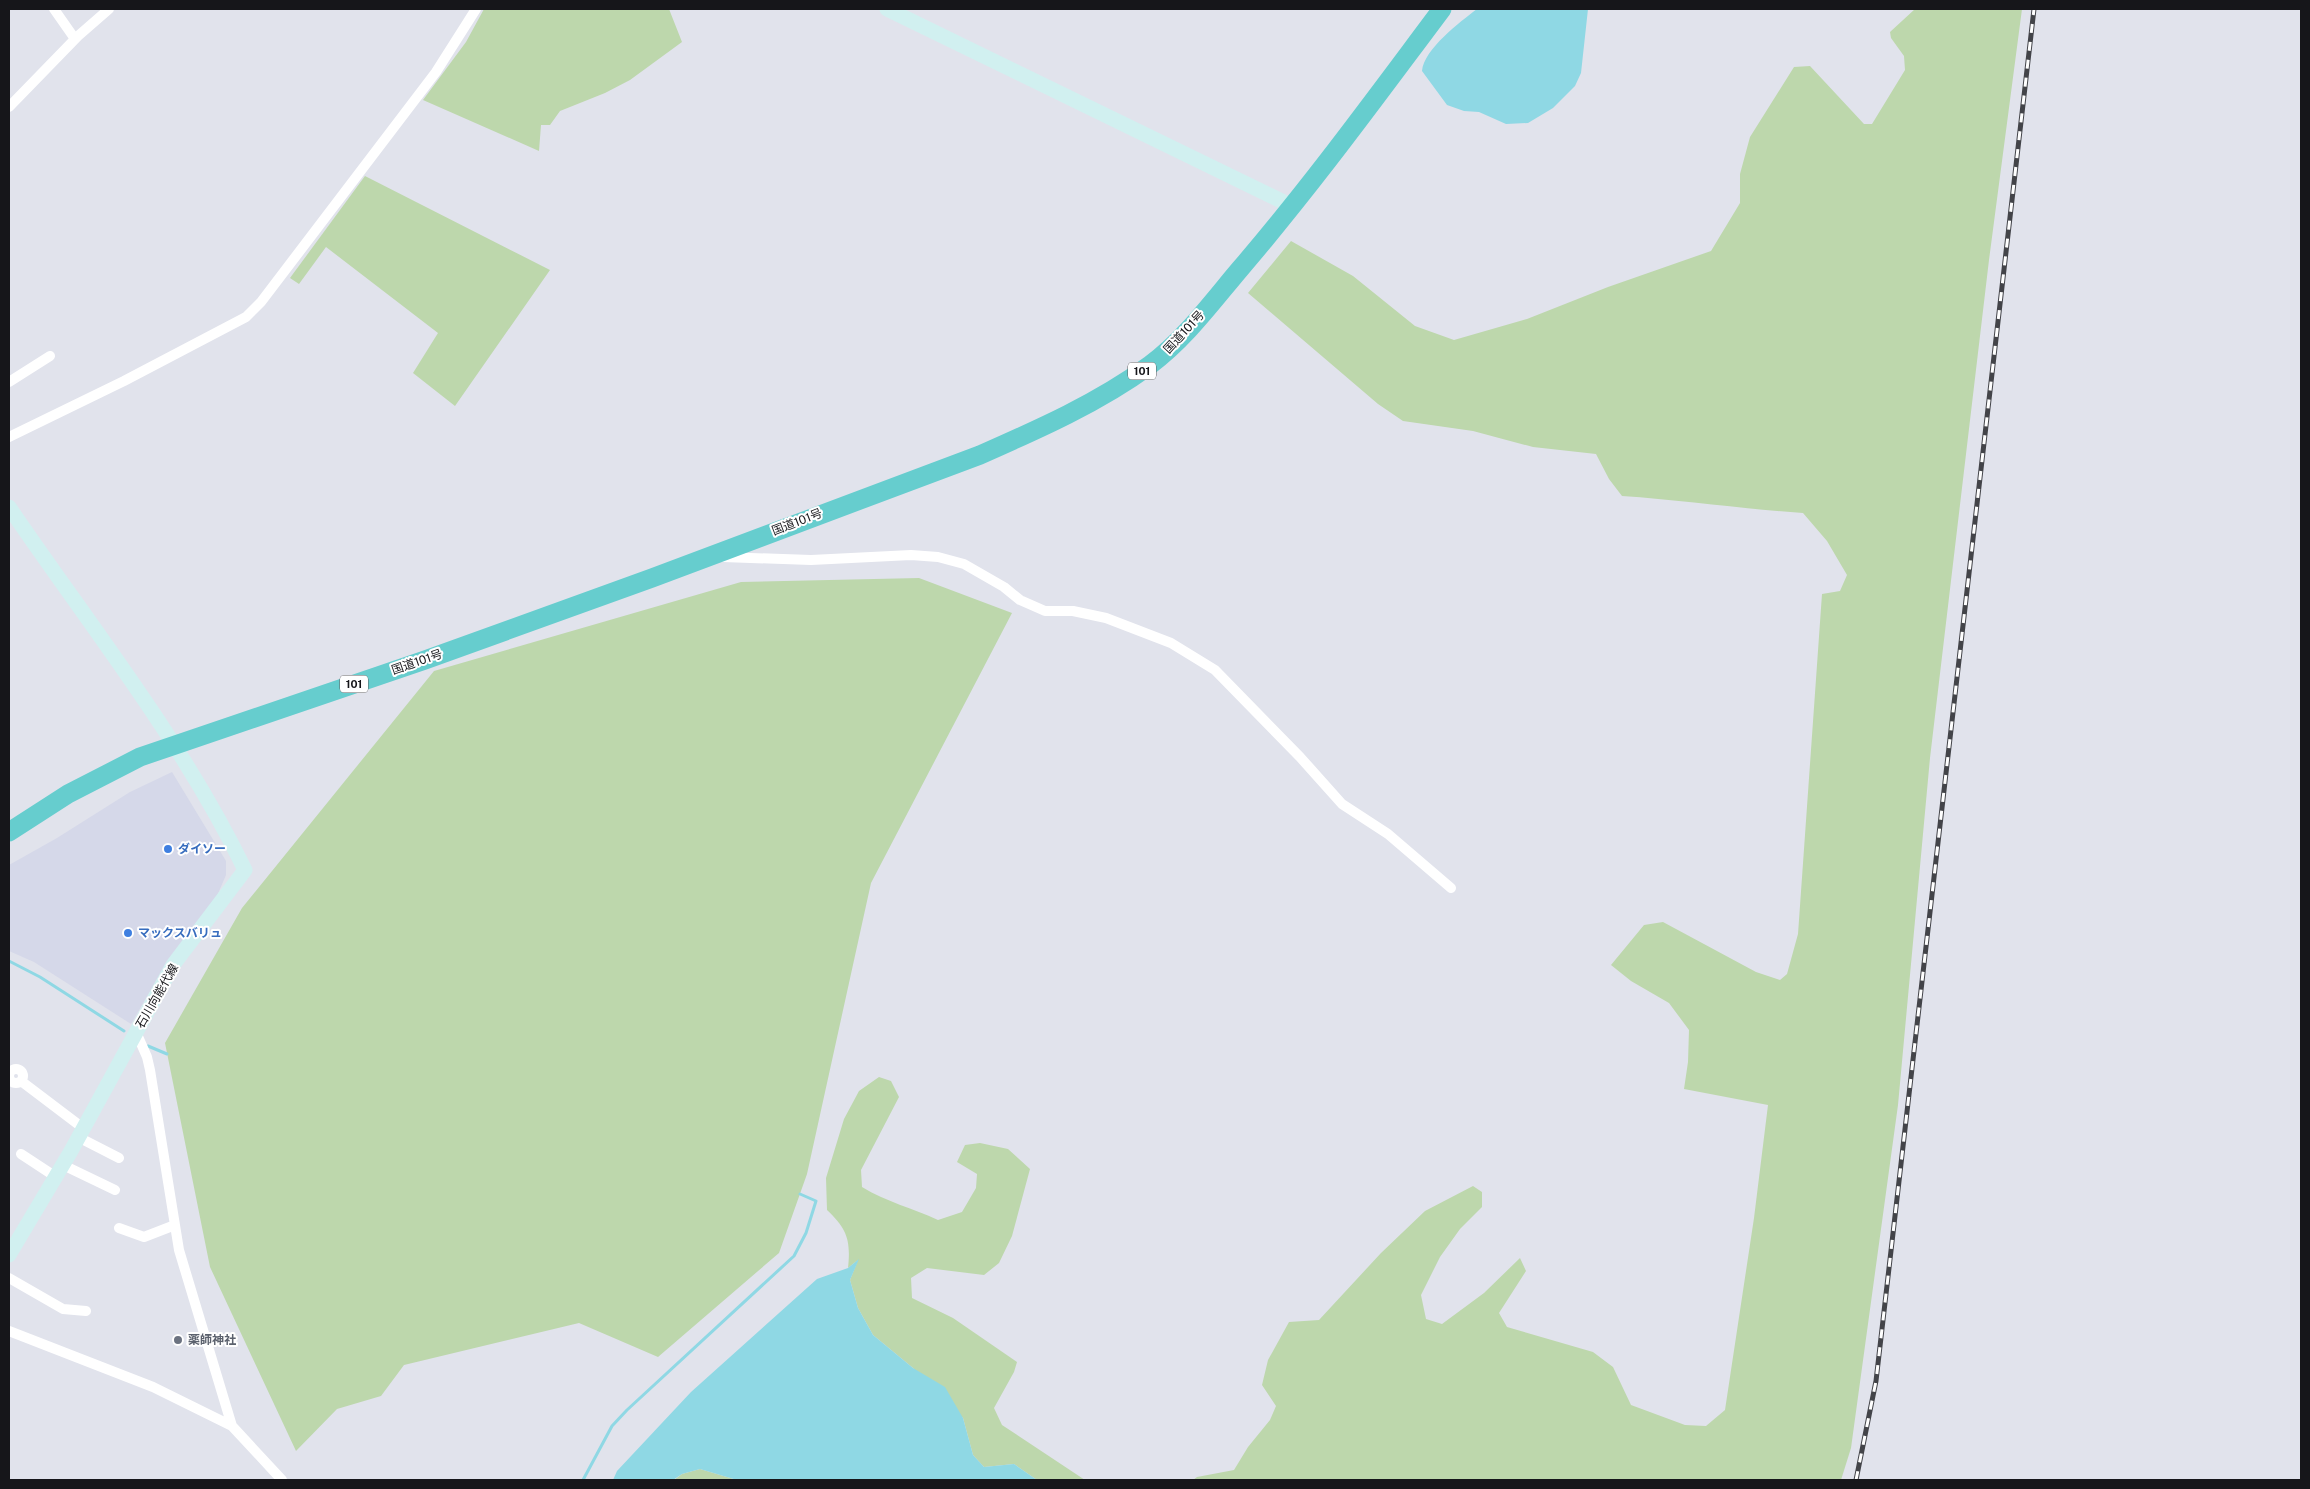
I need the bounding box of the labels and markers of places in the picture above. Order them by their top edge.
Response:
place label: ダイソー [178,842,226,856]
marker: ダイソー [162,843,174,855]
place label: マックスバリュ [138,926,222,940]
marker: マックスバリュ [122,927,134,939]
place label: 薬師神社 [188,1333,236,1347]
marker: 薬師神社 [172,1334,184,1346]

